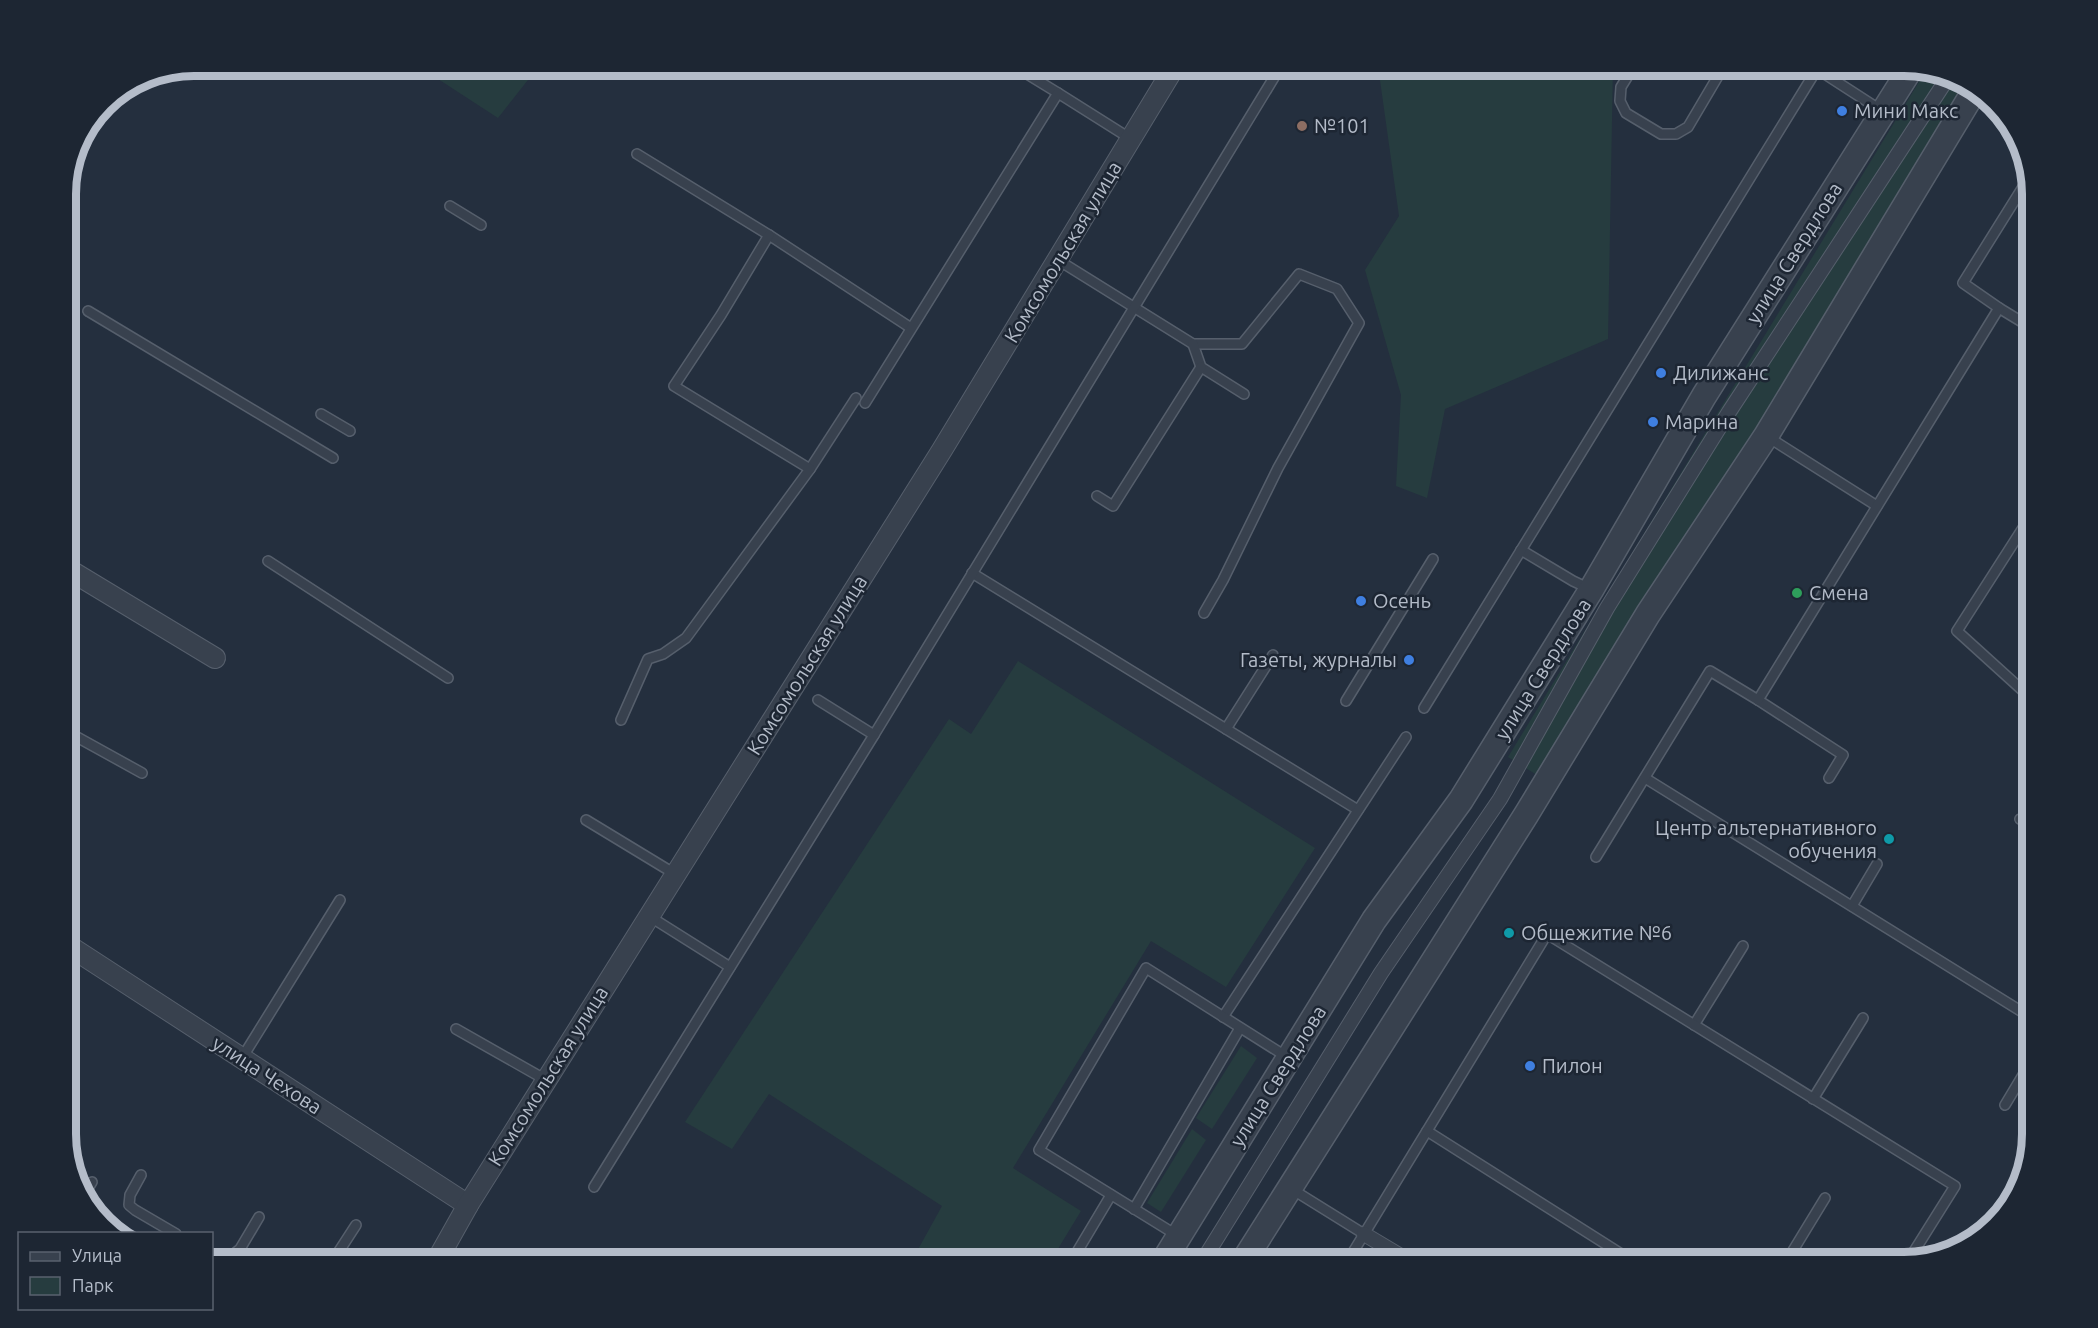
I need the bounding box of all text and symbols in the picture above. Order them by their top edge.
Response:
place label: Мини Макс [1854,99,1958,122]
marker: Мини Макс [1835,104,1849,118]
place label: №101 [1314,114,1370,137]
marker: №101 [1295,119,1309,133]
street label: Комсомольская улица [999,157,1126,347]
street label: улица Свердлова [1741,178,1846,328]
place label: Дилижанс [1673,361,1768,384]
marker: Дилижанс [1654,366,1668,380]
place label: Марина [1665,410,1738,433]
marker: Марина [1646,415,1660,429]
street label: Комсомольская улица [742,571,871,759]
place label: Смена [1809,581,1869,604]
marker: Смена [1790,586,1804,600]
place label: Осень [1373,589,1431,612]
marker: Осень [1354,594,1368,608]
street label: улица Свердлова [1490,594,1595,744]
place label: Газеты, журналы [1240,648,1397,671]
marker: Газеты, журналы [1402,653,1416,667]
place label: Центр альтернативного обучения [1655,816,1877,862]
marker: Центр альтернативного обучения [1882,832,1896,846]
place label: Общежитие №6 [1521,921,1672,944]
marker: Общежитие №6 [1502,926,1516,940]
street label: Комсомольская улица [483,982,612,1170]
street label: улица Свердлова [1225,1001,1330,1151]
street label: улица Чехова [208,1031,326,1118]
place label: Пилон [1542,1054,1603,1077]
marker: Пилон [1523,1059,1537,1073]
legend [18,1232,213,1310]
text: Улица [72,1245,122,1265]
text: Парк [72,1275,113,1295]

